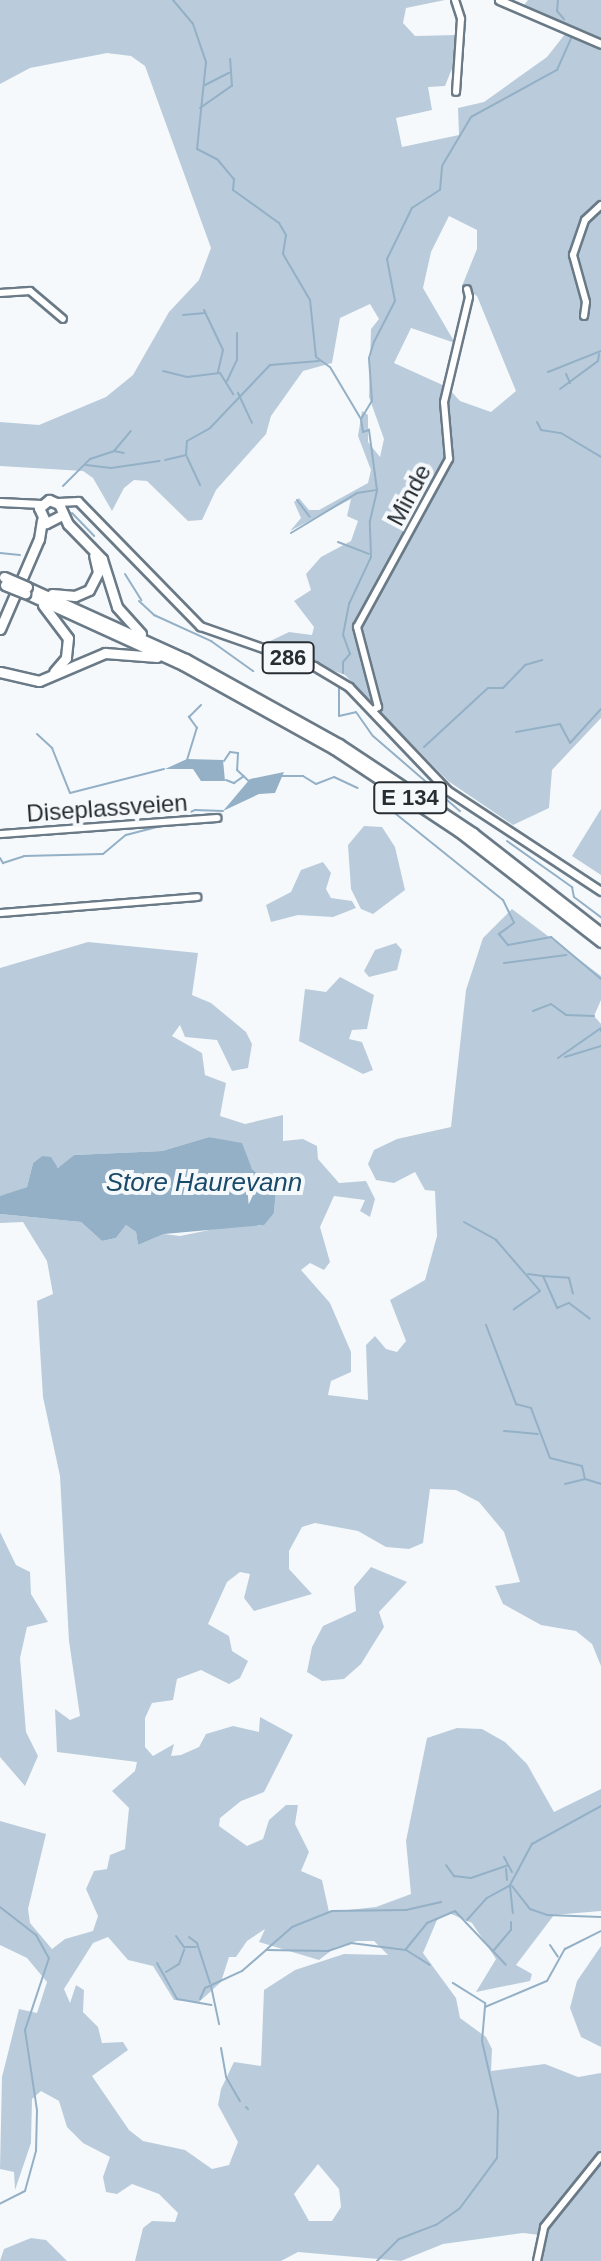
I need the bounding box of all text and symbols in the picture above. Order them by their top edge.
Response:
street label: Minde [381,459,437,531]
road number: 286 [260,640,316,676]
road number: E 134 [372,780,448,816]
street label: Diseplassveien [25,788,189,828]
water label: Store Haurevann [106,1167,302,1199]

